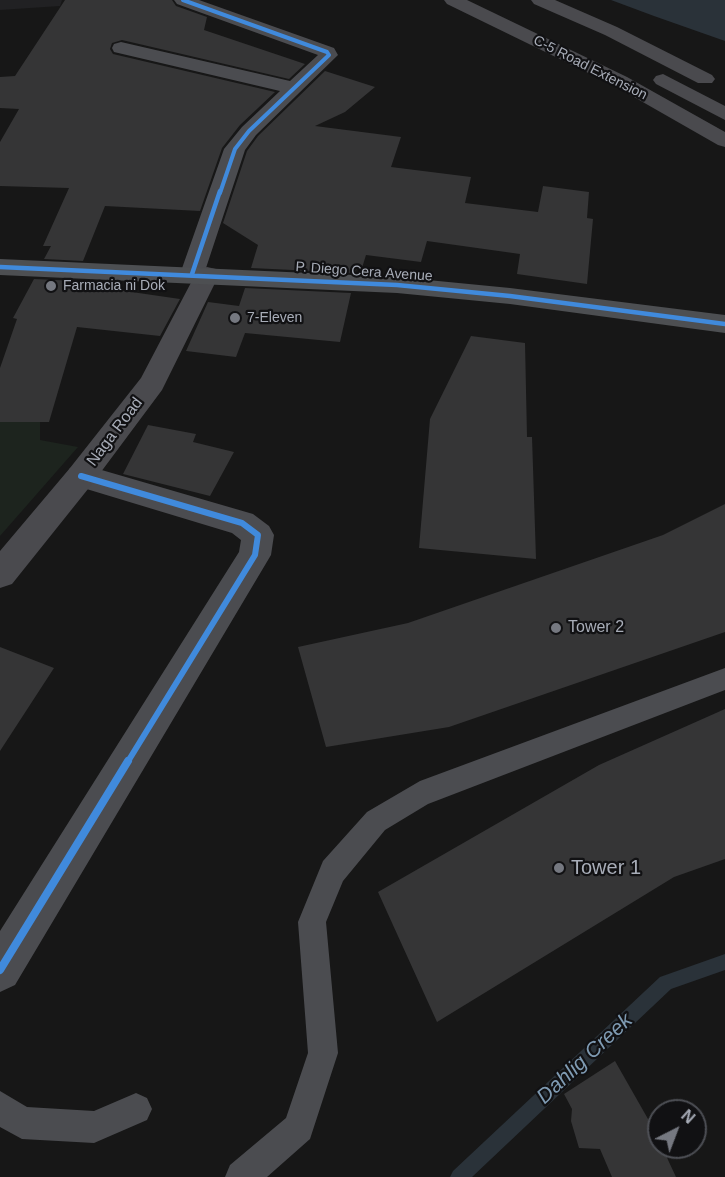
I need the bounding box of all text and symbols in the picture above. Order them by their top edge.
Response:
street label: C-5 Road Extension [530,32,650,104]
street label: P. Diego Cera Avenue [295,259,433,285]
place label: Farmacia ni Dok [63,278,165,294]
marker: Farmacia ni Dok [44,279,58,293]
place label: 7-Eleven [247,310,302,326]
marker: 7-Eleven [228,311,242,325]
street label: Naga Road [83,394,147,470]
place label: Tower 2 [568,618,624,638]
marker: Tower 2 [549,621,563,635]
place label: Tower 1 [571,856,641,880]
marker: Tower 1 [552,861,566,875]
water label: Dahlig Creek [532,1008,638,1110]
north arrow [647,1099,707,1159]
text: N [678,1107,698,1127]

